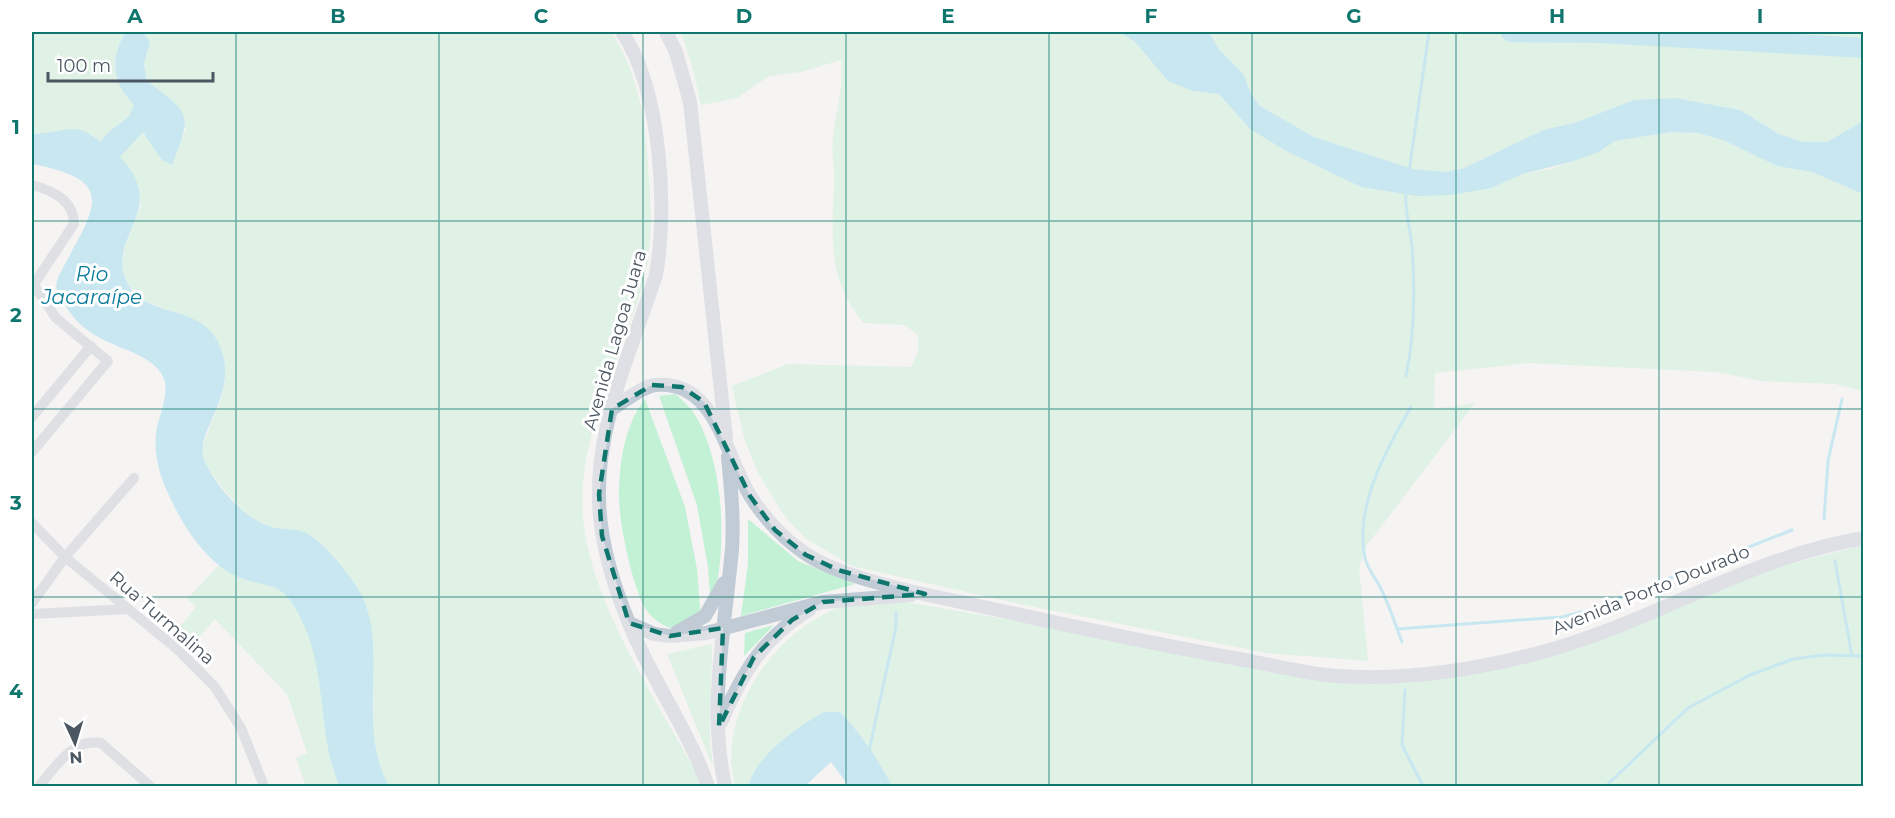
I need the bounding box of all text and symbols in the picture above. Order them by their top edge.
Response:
text: A [126,4,143,28]
text: B [330,4,346,28]
text: C [534,4,549,28]
text: D [736,4,752,28]
text: E [941,4,955,28]
text: F [1145,4,1158,28]
text: G [1346,4,1362,28]
text: H [1549,4,1565,28]
text: I [1757,4,1763,28]
scale bar [48,45,213,83]
text: 100 m [57,55,111,77]
text: 1 [12,115,20,139]
street label: Avenida Lagoa Juara [579,247,651,433]
water label: Rio Jacaraípe [41,262,142,309]
text: 2 [10,303,22,327]
text: 3 [9,491,22,515]
street label: Avenida Porto Dourado [1549,540,1753,640]
street label: Rua Turmalina [105,566,219,670]
text: 4 [9,679,23,703]
north arrow [45,713,105,773]
text: N [69,748,83,767]

